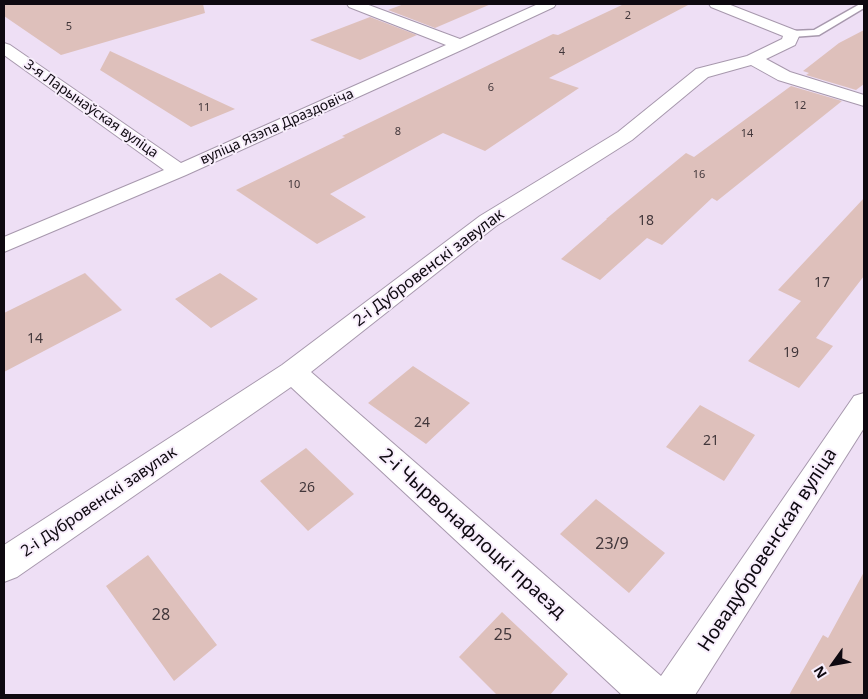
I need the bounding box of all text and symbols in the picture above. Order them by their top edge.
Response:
house number: 2 [625,9,631,23]
house number: 5 [66,20,72,34]
house number: 4 [559,45,565,59]
street label: 3-я Ларынаўская вуліца [21,56,161,162]
house number: 6 [488,81,494,95]
street label: вуліца Язэпа Драздовіча [198,86,356,168]
house number: 12 [794,99,806,113]
house number: 11 [198,101,210,115]
house number: 8 [395,125,401,139]
house number: 14 [741,127,753,141]
house number: 16 [693,168,705,182]
house number: 10 [288,178,300,192]
street label: 2-і Дубровенскі завулак [350,205,508,331]
house number: 18 [638,213,654,229]
house number: 17 [814,275,830,291]
house number: 14 [27,331,43,347]
house number: 19 [783,345,799,361]
house number: 24 [414,415,430,431]
house number: 21 [703,433,719,449]
street label: 2-і Дубровенскі завулак [17,443,181,561]
street label: 2-і Чырвонафлоцкі праезд [374,444,570,624]
street label: Новадубровенская вуліца [694,444,842,656]
house number: 26 [299,480,315,496]
house number: 23/9 [595,534,629,554]
house number: 28 [152,605,170,625]
house number: 25 [494,625,512,645]
north arrow [808,639,858,689]
text: N [809,662,831,682]

